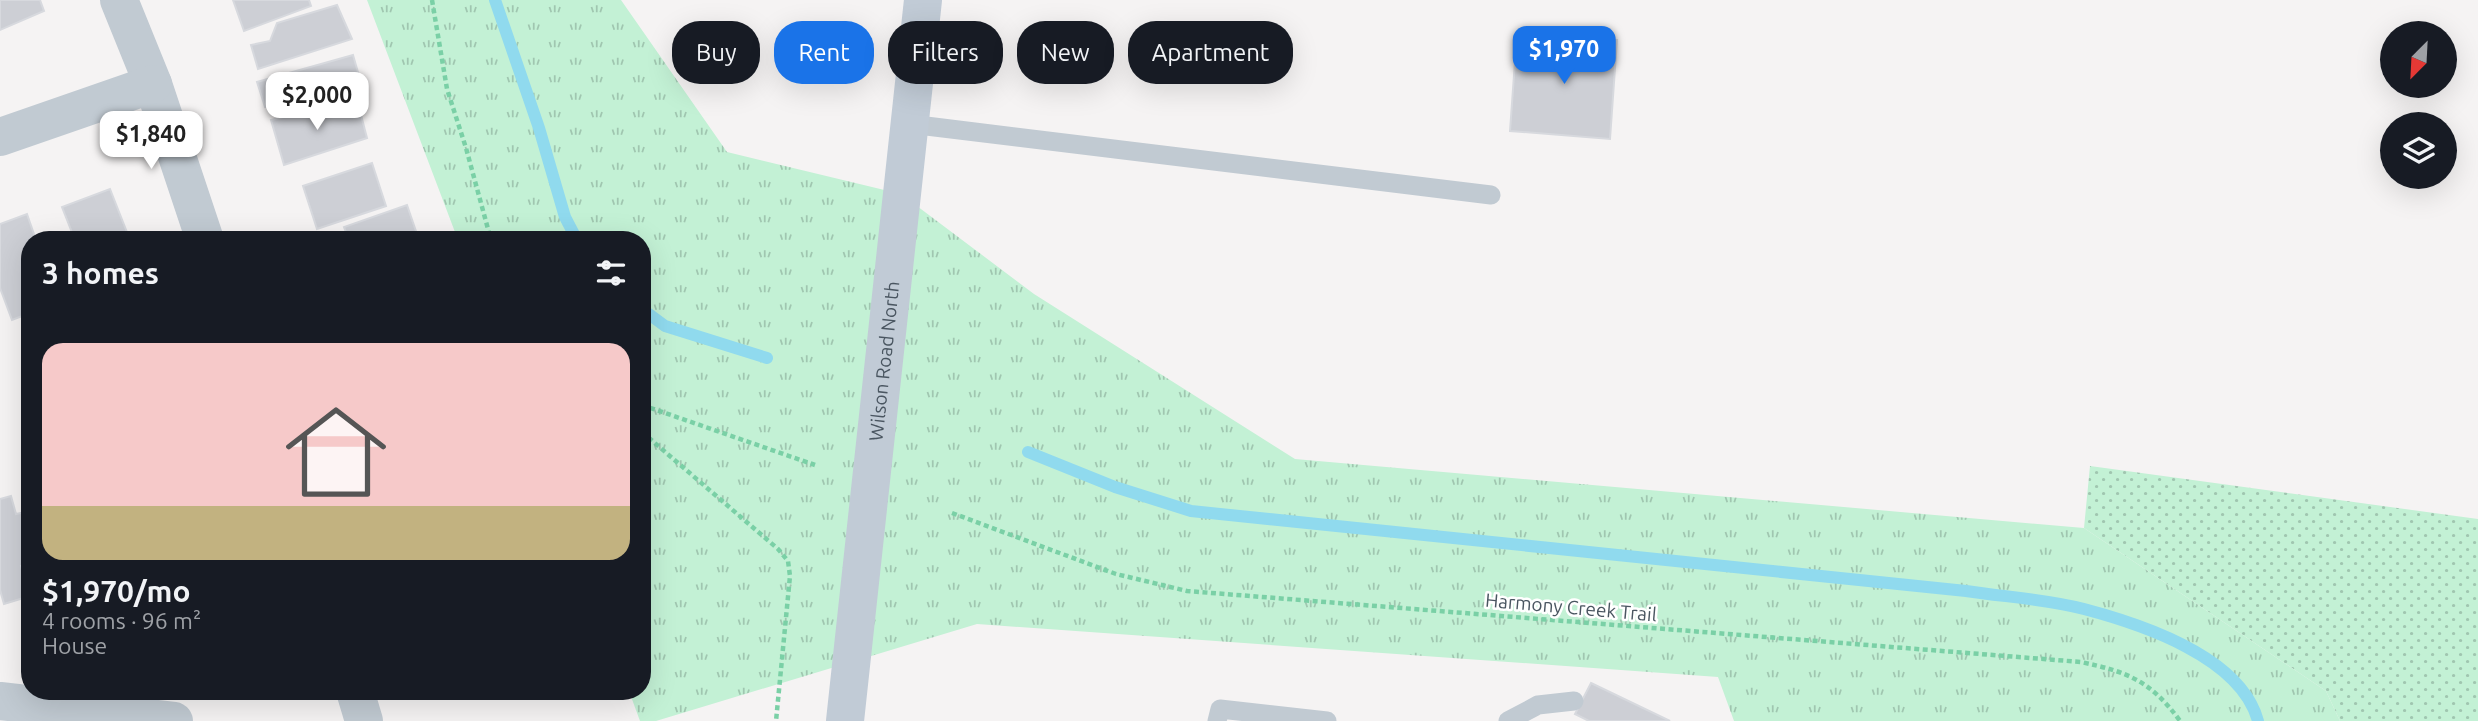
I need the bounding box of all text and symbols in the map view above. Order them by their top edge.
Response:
chip: Buy [672,21,760,84]
chip: Rent [774,21,874,84]
chip: Filters [888,21,1003,84]
chip: New [1017,21,1114,84]
chip: Apartment [1128,21,1293,84]
north arrow [2380,21,2457,98]
map controls [2380,21,2457,189]
pin: $1,970 [1507,27,1621,86]
text: $1,970 [1529,36,1599,61]
pin: $2,000 [260,72,374,132]
text: $2,000 [282,82,352,107]
pin: $1,840 [94,111,208,171]
button: layers [2380,112,2457,189]
text: $1,840 [116,121,186,146]
icon: filters [592,254,630,292]
text: 3 homes [42,256,159,290]
street label: Wilson Road North [864,280,904,442]
icon: home [273,389,399,515]
text: $1,970/mo [42,574,191,608]
street label: Harmony Creek Trail [1484,589,1658,625]
text: 4 rooms · 96 m² [42,608,201,633]
text: House [42,633,107,658]

